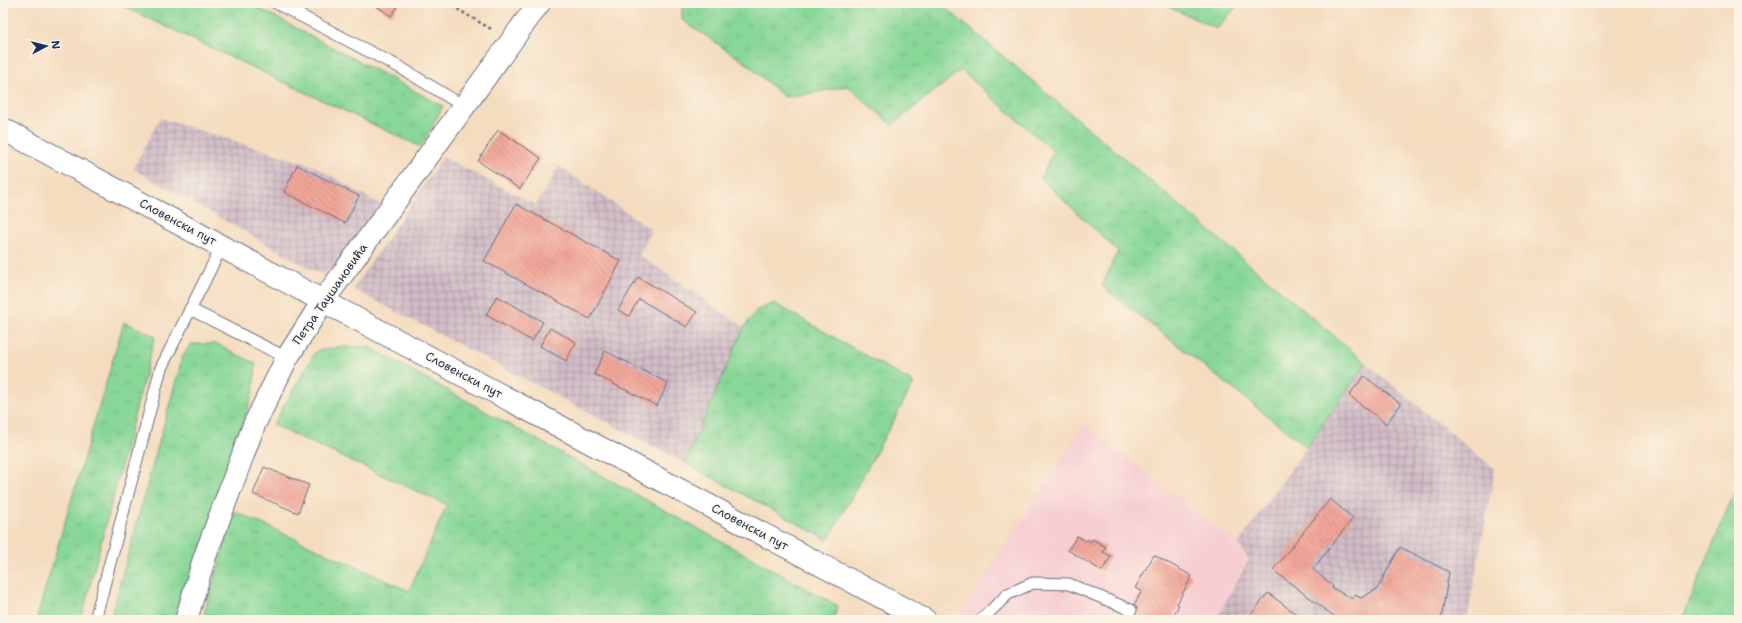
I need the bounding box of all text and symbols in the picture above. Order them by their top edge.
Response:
north arrow [26,26,66,66]
text: N [47,40,63,50]
street label: Словенски пут [137,195,220,249]
street label: Петра Таушановића [289,240,371,348]
street label: Словенски пут [423,348,506,402]
street label: Словенски пут [709,500,792,554]

